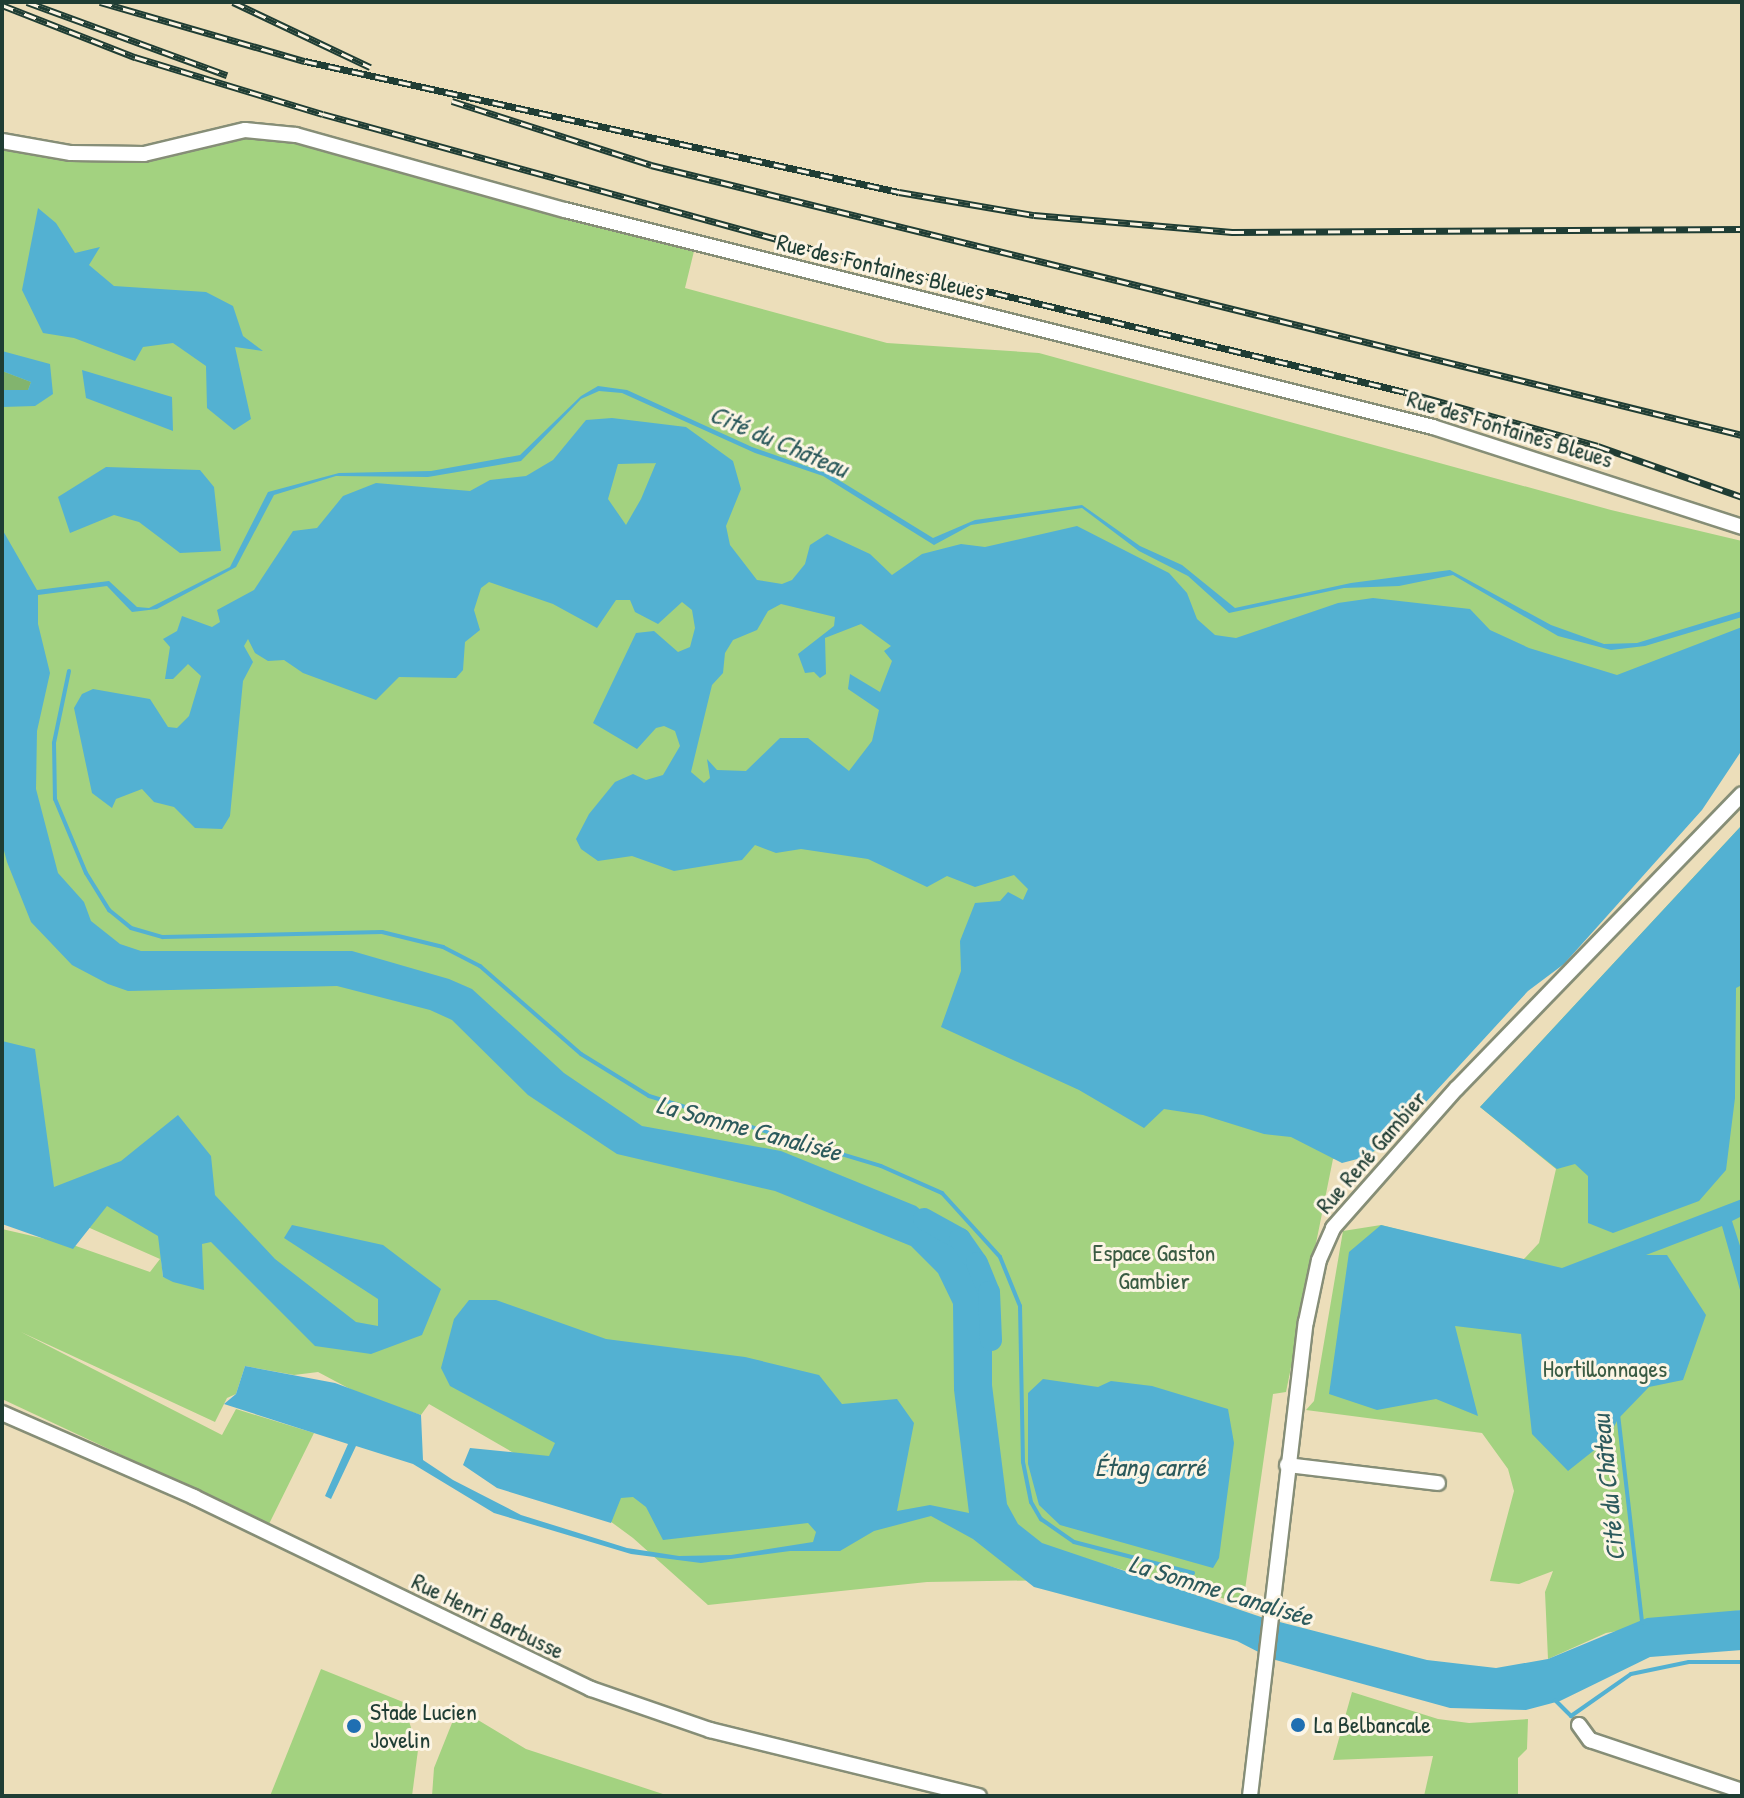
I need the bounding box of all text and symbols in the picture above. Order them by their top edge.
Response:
street label: Rue des Fontaines Bleues [774,227,988,307]
street label: Rue des Fontaines Bleues [1404,384,1616,474]
water label: Cité du Château [705,398,853,484]
street label: Rue René Gambier [1310,1085,1432,1219]
water label: La Somme Canalisée [653,1088,845,1168]
park label: Espace Gaston Gambier [1093,1239,1215,1295]
park label: Hortillonnages [1543,1355,1667,1383]
water label: Cité du Château [1585,1413,1631,1563]
water label: Étang carré [1095,1451,1205,1483]
water label: La Somme Canalisée [1126,1547,1316,1633]
street label: Rue Henri Barbusse [407,1567,569,1665]
place label: Stade Lucien Jovelin [370,1698,477,1754]
place label: La Belbancale [1314,1711,1431,1739]
marker: La Belbancale [1289,1716,1307,1734]
marker: Stade Lucien Jovelin [345,1717,363,1735]

